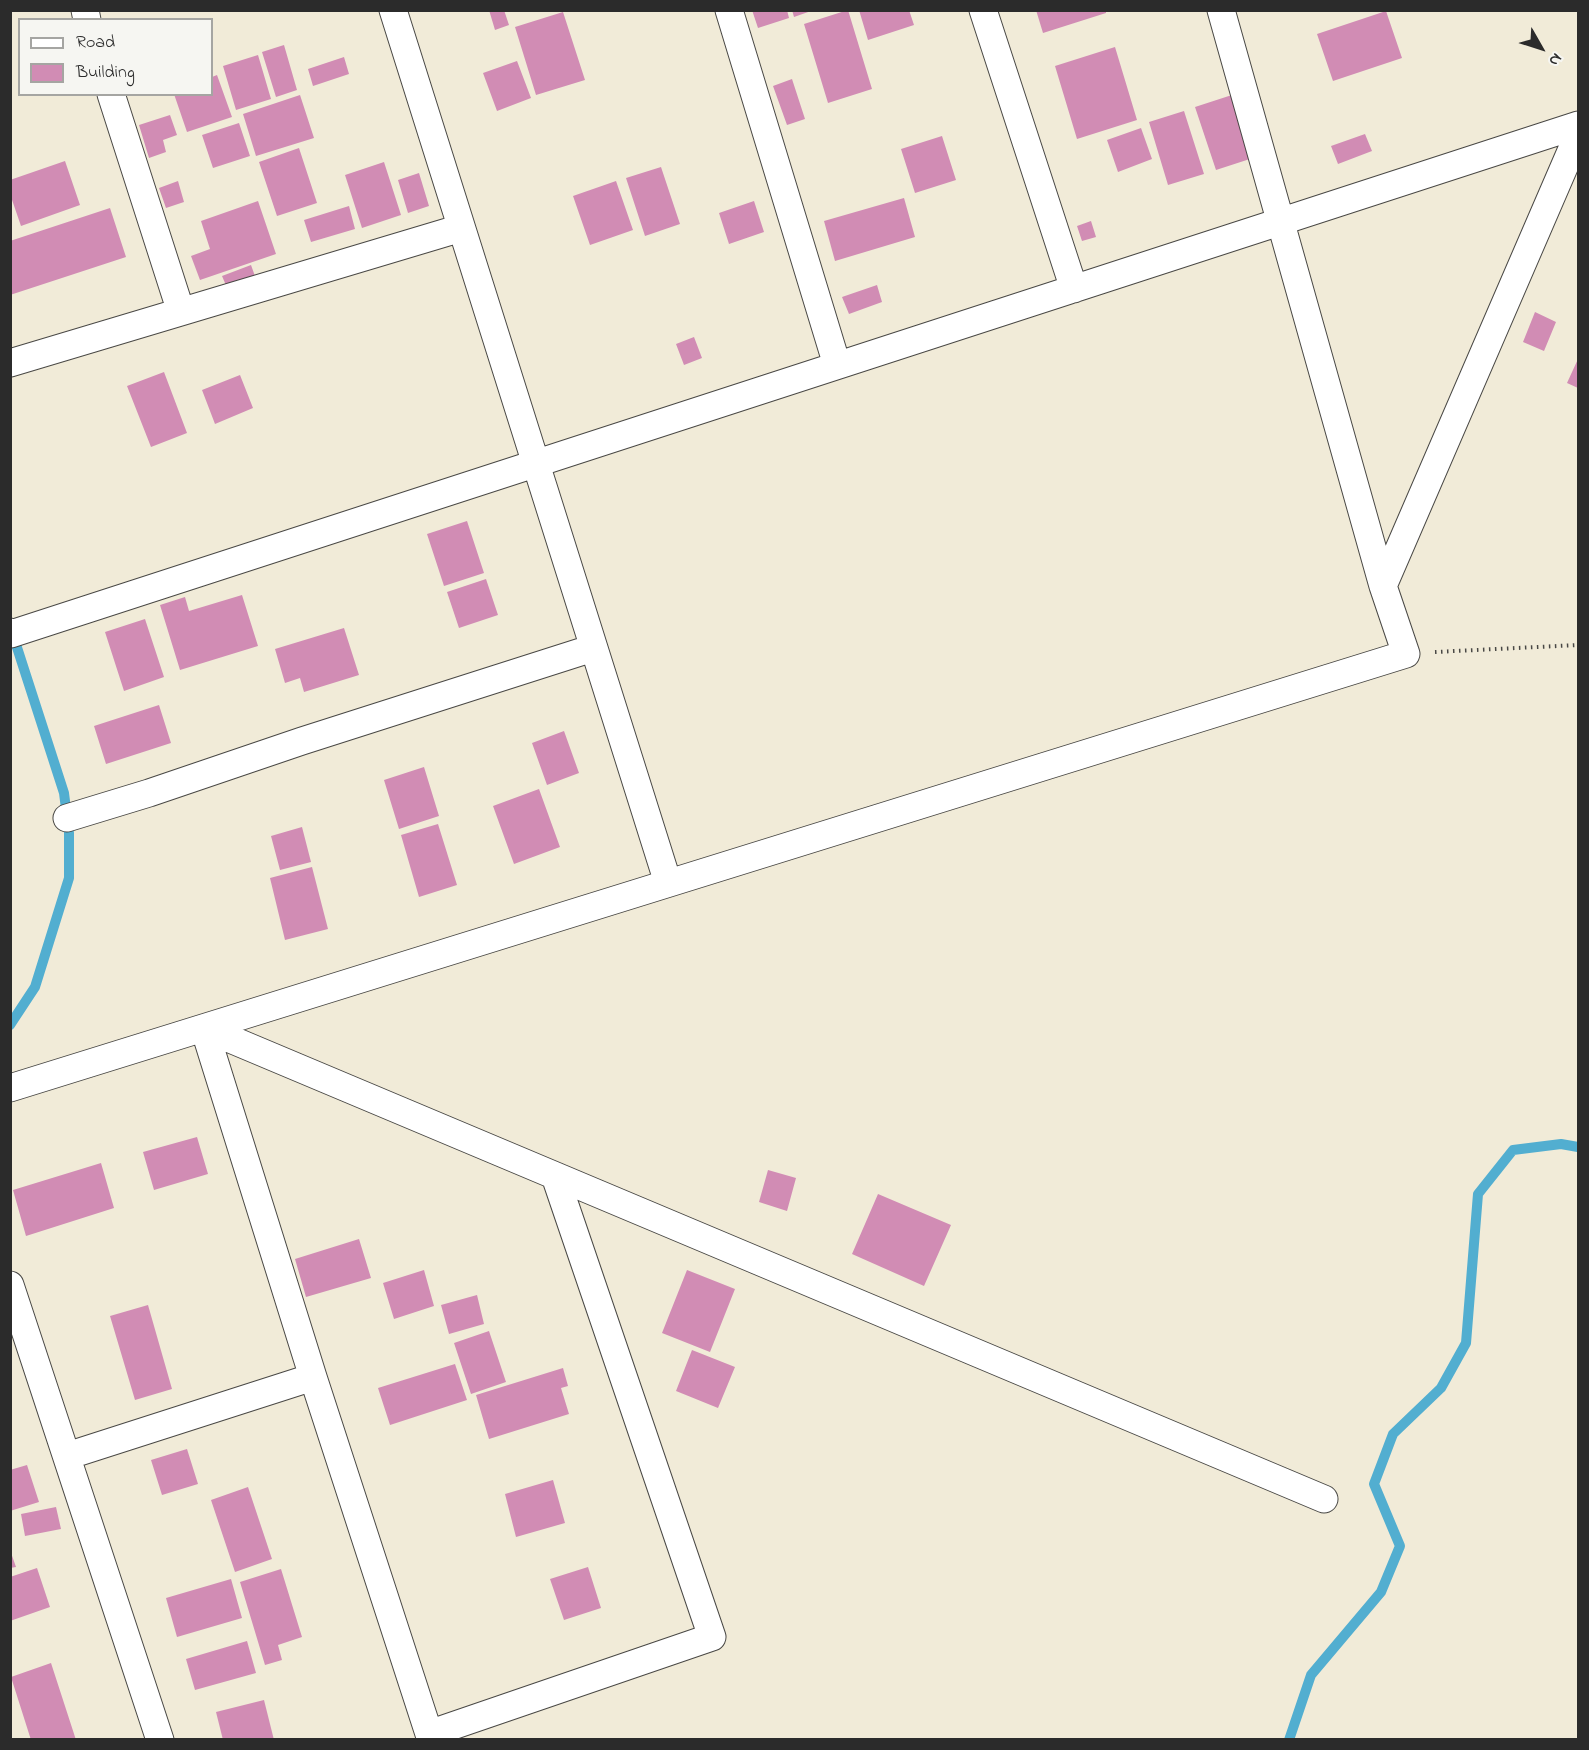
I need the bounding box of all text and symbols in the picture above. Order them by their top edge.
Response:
legend [18,18,213,96]
north arrow [1511,18,1571,78]
text: Road [76,30,115,56]
text: N [1542,48,1568,71]
text: Building [76,60,135,86]

